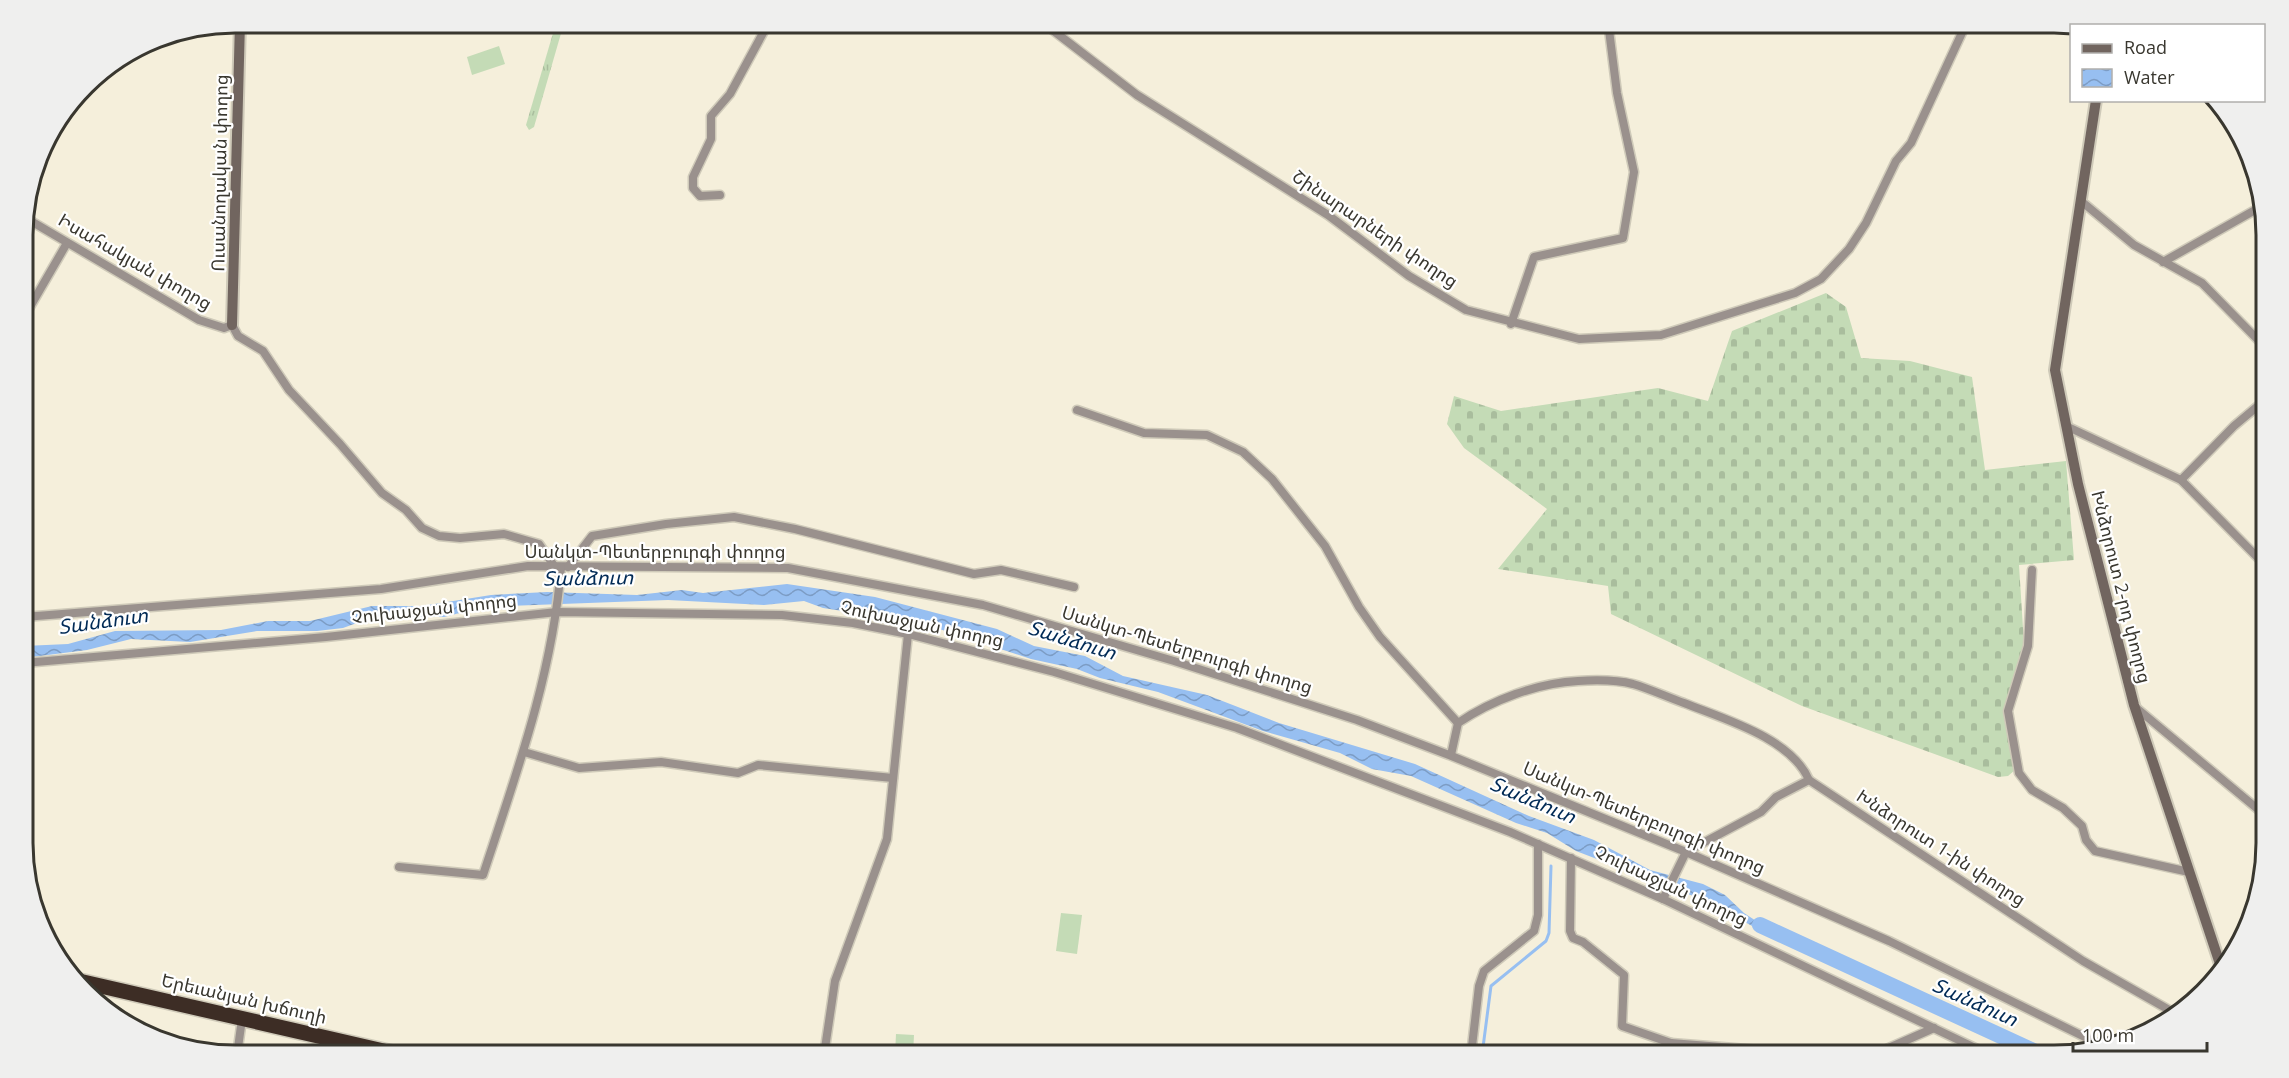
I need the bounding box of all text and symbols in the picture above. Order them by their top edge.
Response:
legend [2070,24,2265,102]
text: Road [2124,35,2167,59]
text: Water [2124,65,2175,89]
street label: Ուսանողական փողոց [205,74,233,272]
street label: Շինարարների փողոց [1288,164,1463,293]
street label: Իսահակյան փողոց [54,207,217,315]
street label: Խնձորուտ 2-րդ փողոց [2086,488,2158,686]
street label: Սանկտ-Պետերբուրգի փողոց [524,539,786,563]
water label: Տանձուտ [543,563,634,592]
street label: Չուխաջյան փողոց [350,587,518,629]
street label: Չուխաջյան փողոց [838,594,1006,652]
street label: Սանկտ-Պետերբուրգի փողոց [1059,599,1316,699]
water label: Տանձուտ [56,601,150,640]
water label: Տանձուտ [1025,613,1120,666]
street label: Սանկտ-Պետերբուրգի փողոց [1520,755,1769,879]
water label: Տանձուտ [1486,769,1580,830]
street label: Խնձորուտ 1-ին փողոց [1852,783,2031,911]
street label: Չուխաջյան փողոց [1591,839,1752,931]
street label: Երեւանյան խճուղի [159,967,329,1029]
water label: Տանձուտ [1928,971,2022,1032]
scale bar [2073,1015,2206,1053]
text: 100 m [2082,1023,2134,1047]

